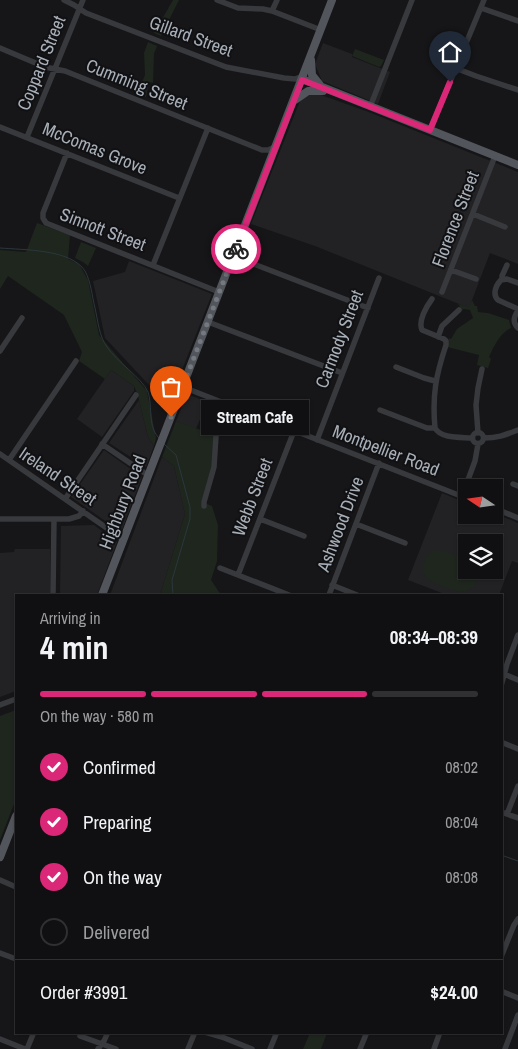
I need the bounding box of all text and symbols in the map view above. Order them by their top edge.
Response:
street label: Gillard Street [146,9,236,63]
street label: Coppard Street [11,12,71,114]
pin [429,31,471,82]
icon: home [436,38,464,66]
street label: Cumming Street [82,52,192,116]
street label: McComas Grove [39,116,151,180]
street label: Florence Street [425,167,485,271]
street label: Sinnott Street [56,201,150,257]
courier [211,224,261,274]
icon: bike [222,235,250,263]
street label: Carmody Street [309,286,369,392]
pin [150,366,192,417]
icon: bag [157,373,185,401]
callout: Stream Cafe [201,400,308,434]
text: Stream Cafe [217,406,293,428]
street label: Montpellier Road [329,418,443,482]
street label: Ireland Street [14,441,102,511]
street label: Highbury Road [93,451,151,553]
street label: Webb Street [226,454,278,540]
street label: Ashwood Drive [310,473,370,576]
north arrow [458,479,502,524]
map controls [458,479,503,579]
button: layers [458,534,503,579]
text: Arriving in [40,607,101,629]
text: 08:34–08:39 [390,624,478,650]
text: 4 min [40,626,109,669]
text: On the way · 580 m [40,705,154,727]
icon: check [40,753,68,781]
text: Confirmed [83,754,156,780]
text: 08:02 [445,756,478,778]
icon: check [40,808,68,836]
text: Preparing [83,809,151,835]
text: 08:04 [445,811,478,833]
icon: check [40,863,68,891]
text: On the way [83,864,162,890]
text: 08:08 [445,866,478,888]
text: Delivered [83,919,150,945]
text: Order #3991 [40,979,127,1005]
text: $24.00 [430,979,478,1005]

